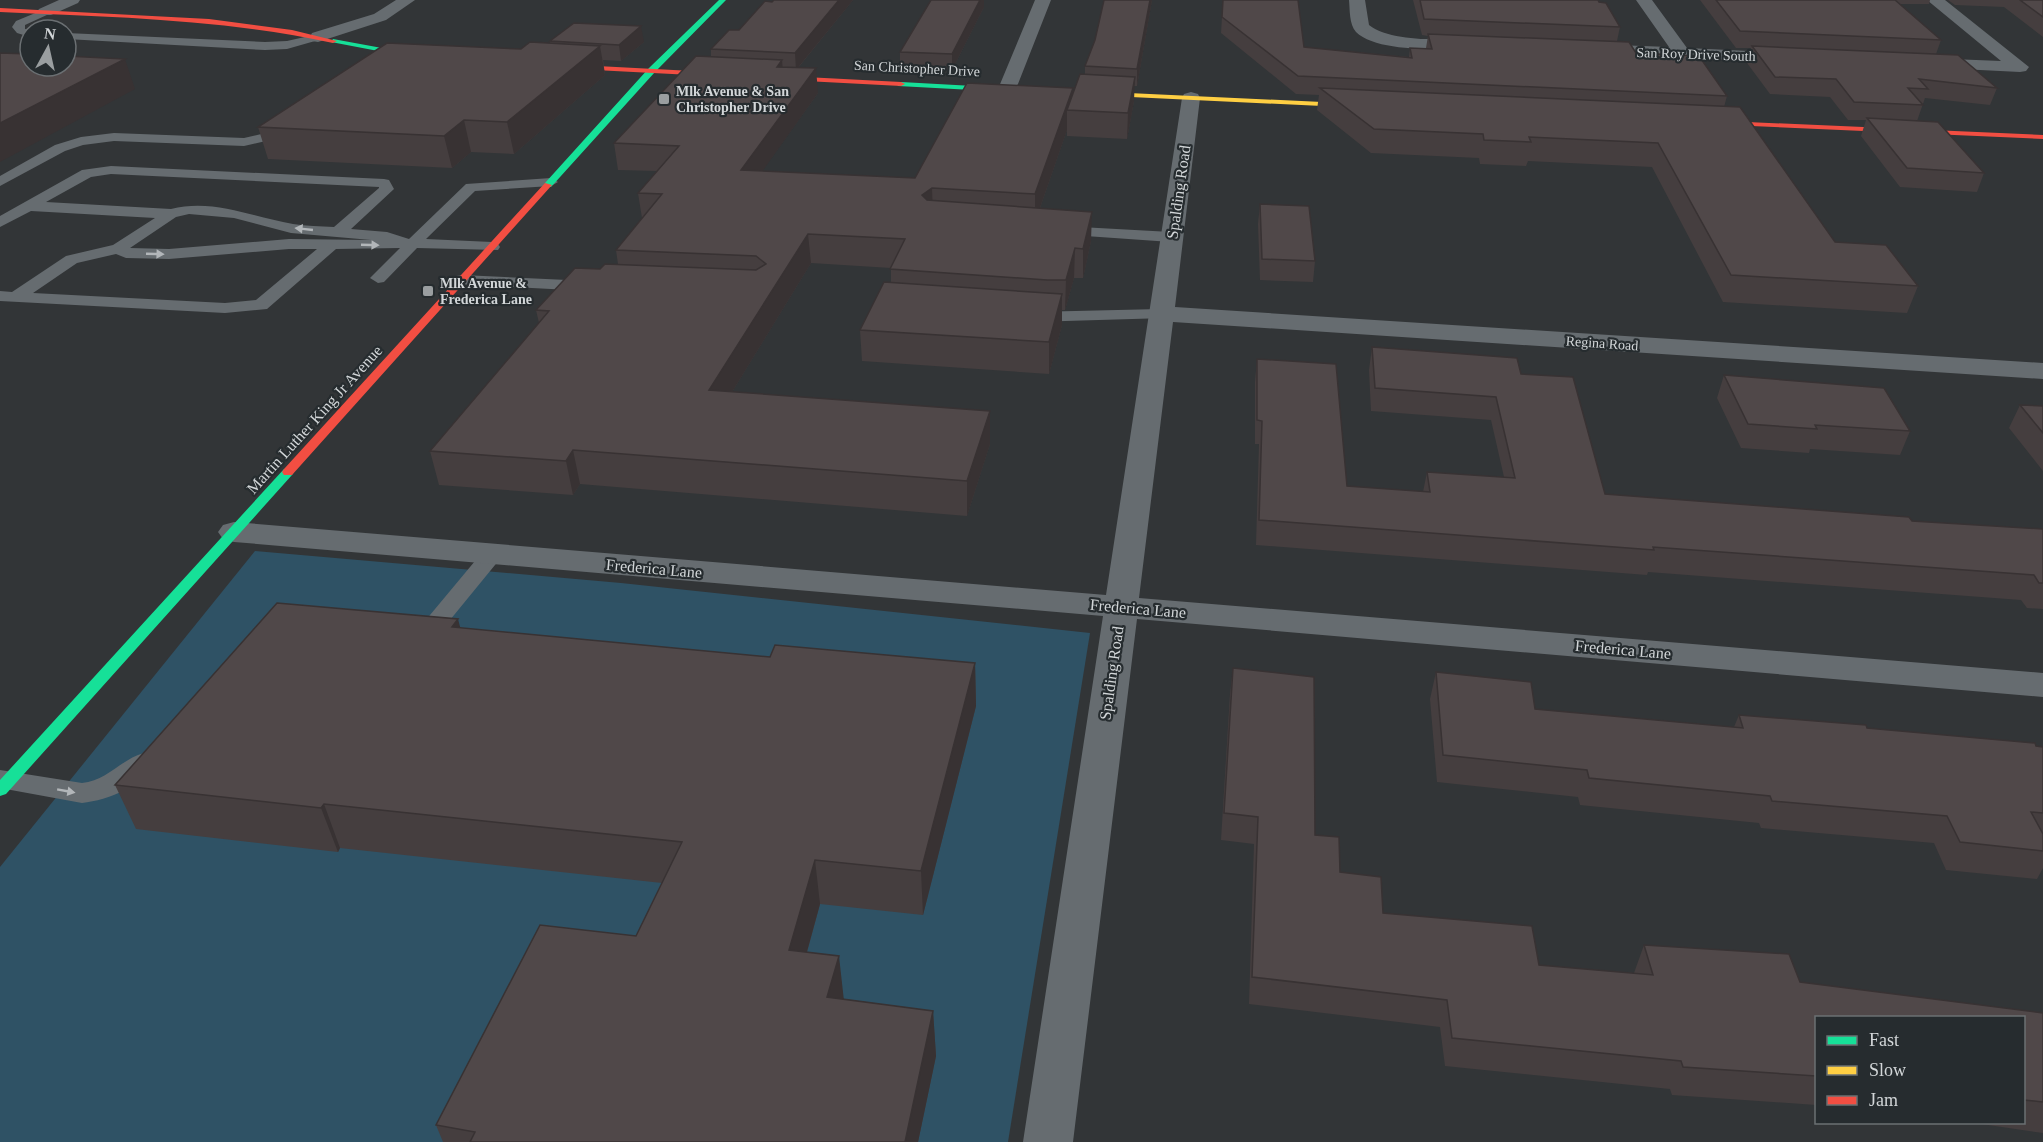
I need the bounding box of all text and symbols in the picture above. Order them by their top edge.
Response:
north arrow [18,18,78,78]
text: N [43,24,57,43]
street label: San Roy Drive South [1636,45,1756,64]
street label: San Christopher Drive [854,58,980,79]
place label: Mlk Avenue & San Christopher Drive [676,84,789,115]
marker: Mlk Avenue & San Christopher Drive [657,92,671,106]
street label: Spalding Road [1163,144,1194,240]
one-way arrow [294,224,313,234]
one-way arrow [361,240,380,249]
one-way arrow [145,249,164,258]
place label: Mlk Avenue & Frederica Lane [440,276,532,307]
marker: Mlk Avenue & Frederica Lane [421,284,435,298]
street label: Regina Road [1565,333,1639,354]
street label: Martin Luther King Jr Avenue [243,342,386,498]
street label: Frederica Lane [605,556,703,581]
street label: Frederica Lane [1089,596,1187,621]
street label: Spalding Road [1096,625,1127,721]
street label: Frederica Lane [1574,637,1672,662]
one-way arrow [57,786,76,795]
legend [1815,1016,2025,1124]
text: Fast [1869,1030,1899,1050]
text: Slow [1869,1060,1906,1080]
text: Jam [1869,1090,1898,1110]

